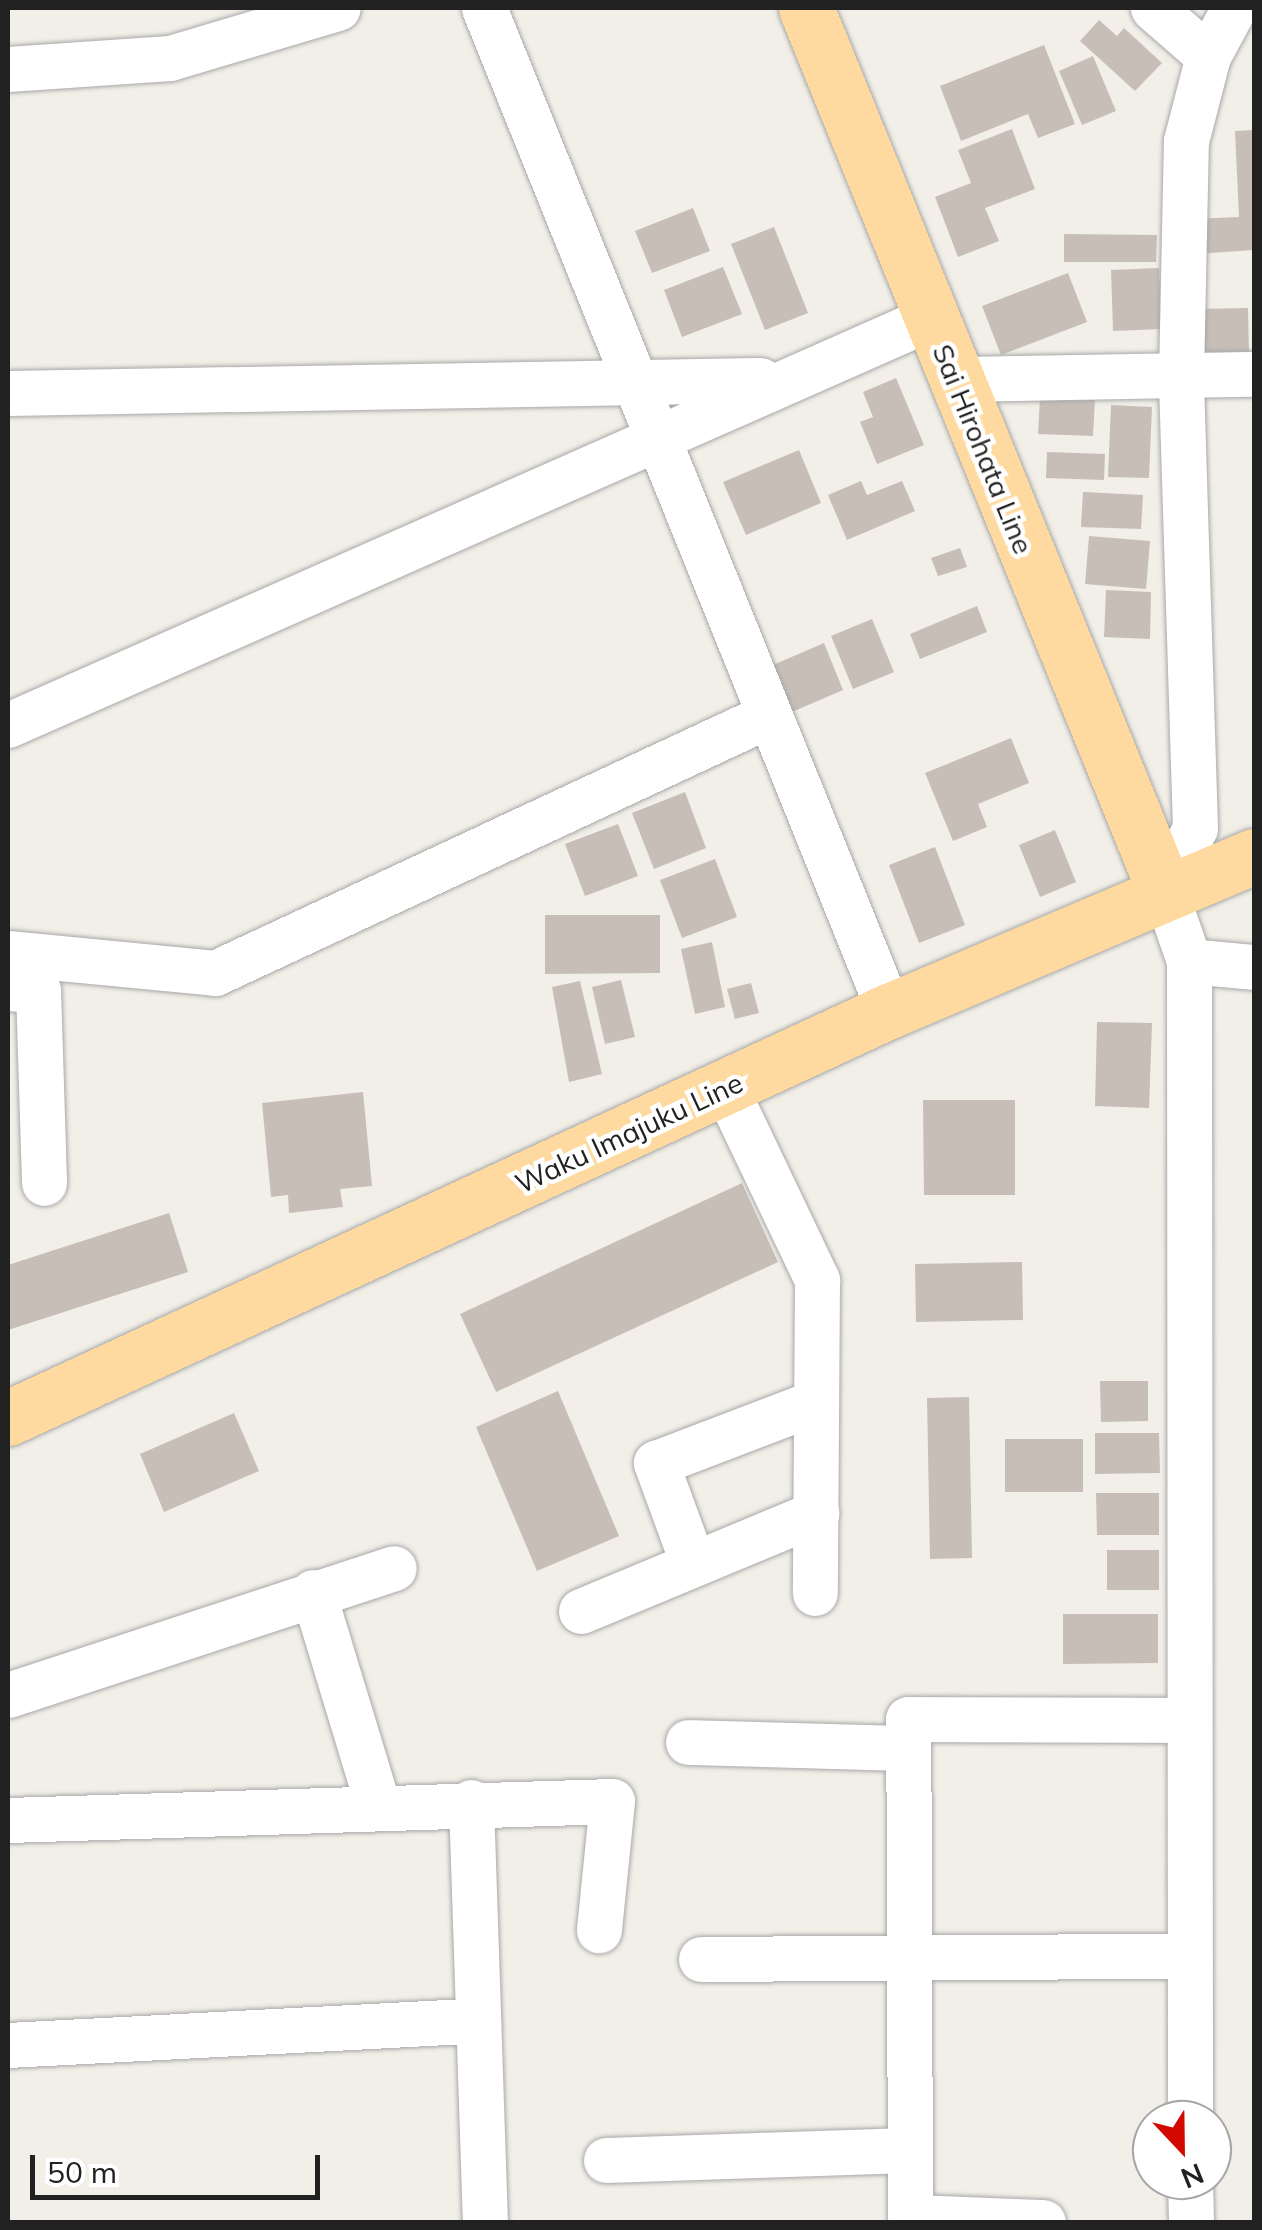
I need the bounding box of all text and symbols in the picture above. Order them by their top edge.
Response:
street label: Sai Hirohata Line [926,339,1040,559]
street label: Waku Imajuku Line [510,1066,748,1200]
north arrow [1132,2100,1232,2200]
scale bar [35,2135,325,2197]
text: 50 m [47,2153,117,2191]
text: N [1176,2156,1209,2197]

